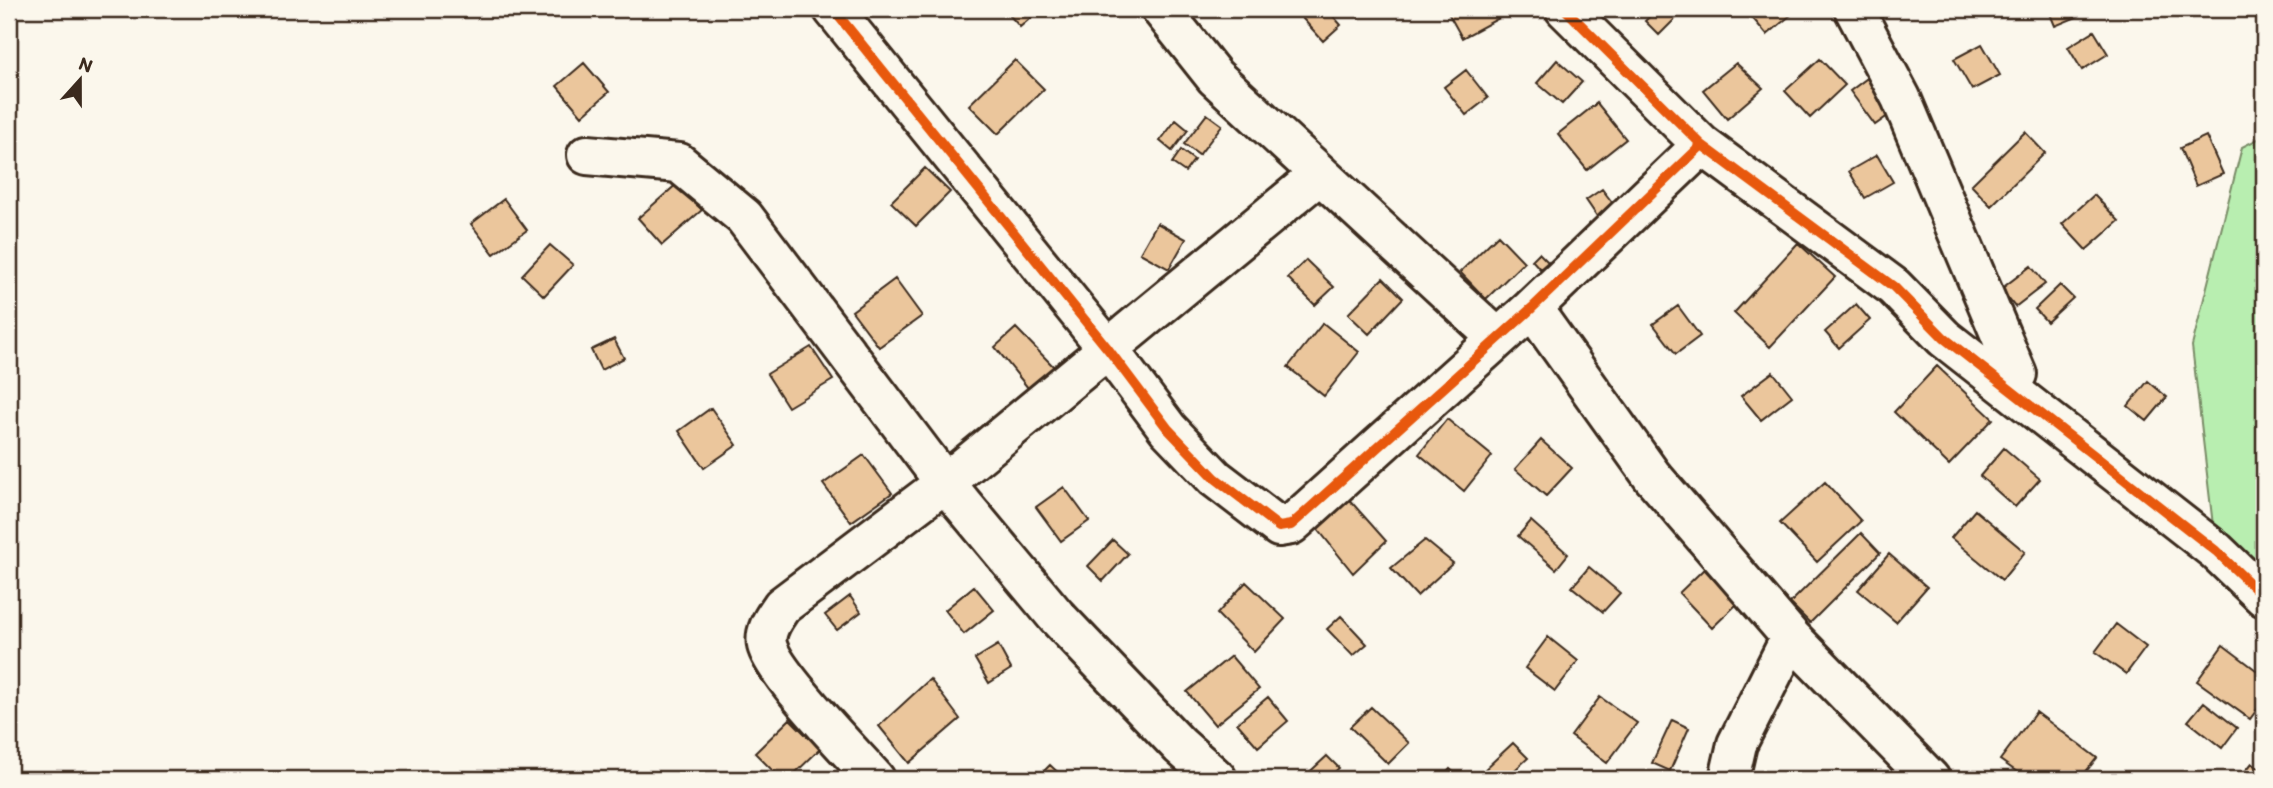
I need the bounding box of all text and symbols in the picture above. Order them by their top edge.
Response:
north arrow [46,46,116,116]
text: N [76,52,96,78]

